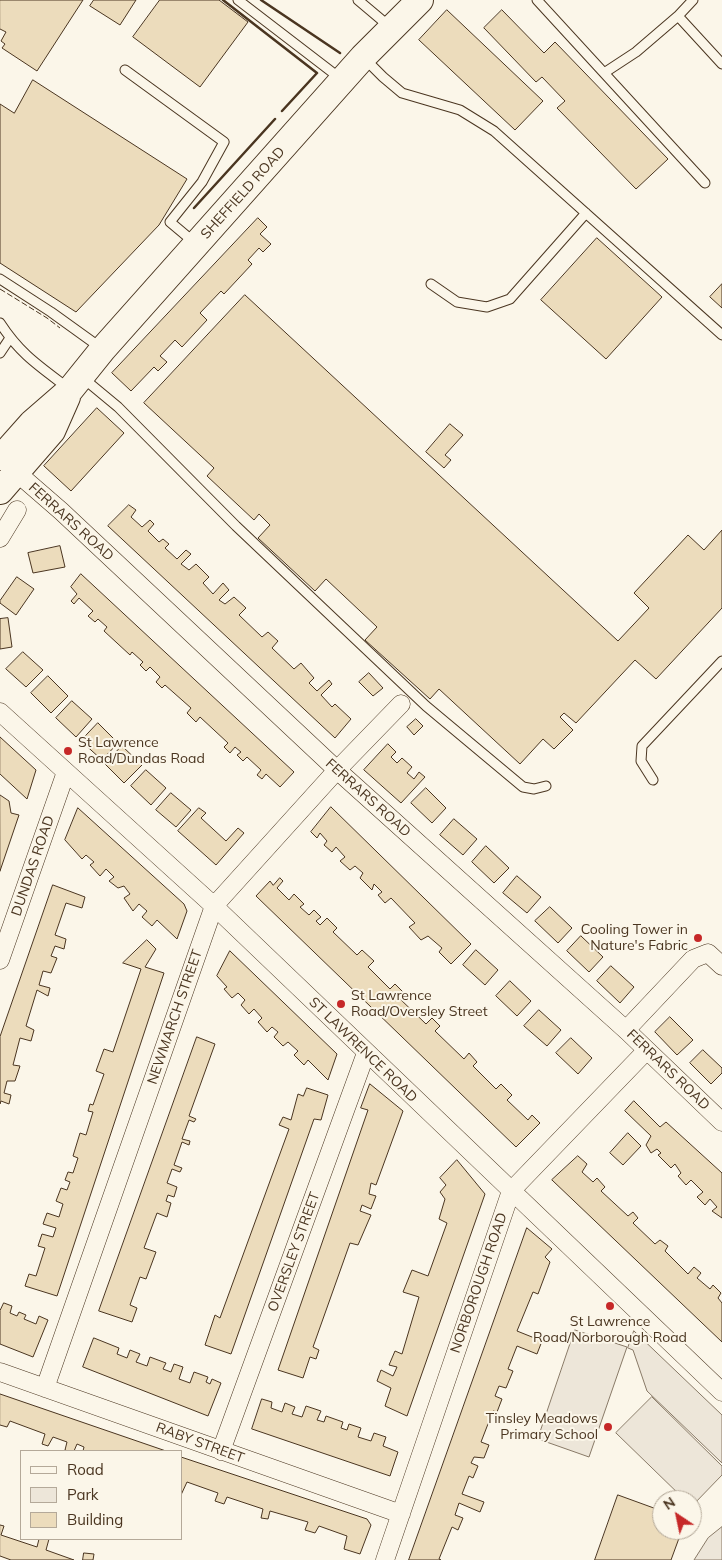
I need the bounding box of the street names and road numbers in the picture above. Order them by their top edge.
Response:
street label: SHEFFIELD ROAD [197,144,289,242]
street label: FERRARS ROAD [25,479,117,565]
street label: FERRARS ROAD [322,755,414,841]
street label: DUNDAS ROAD [8,814,58,918]
street label: NEWMARCH STREET [144,947,206,1087]
street label: ST LAWRENCE ROAD [305,994,421,1106]
street label: FERRARS ROAD [623,1026,713,1114]
street label: OVERSLEY STREET [265,1190,323,1314]
street label: NORBOROUGH ROAD [447,1211,511,1355]
street label: RABY STREET [154,1419,246,1467]

